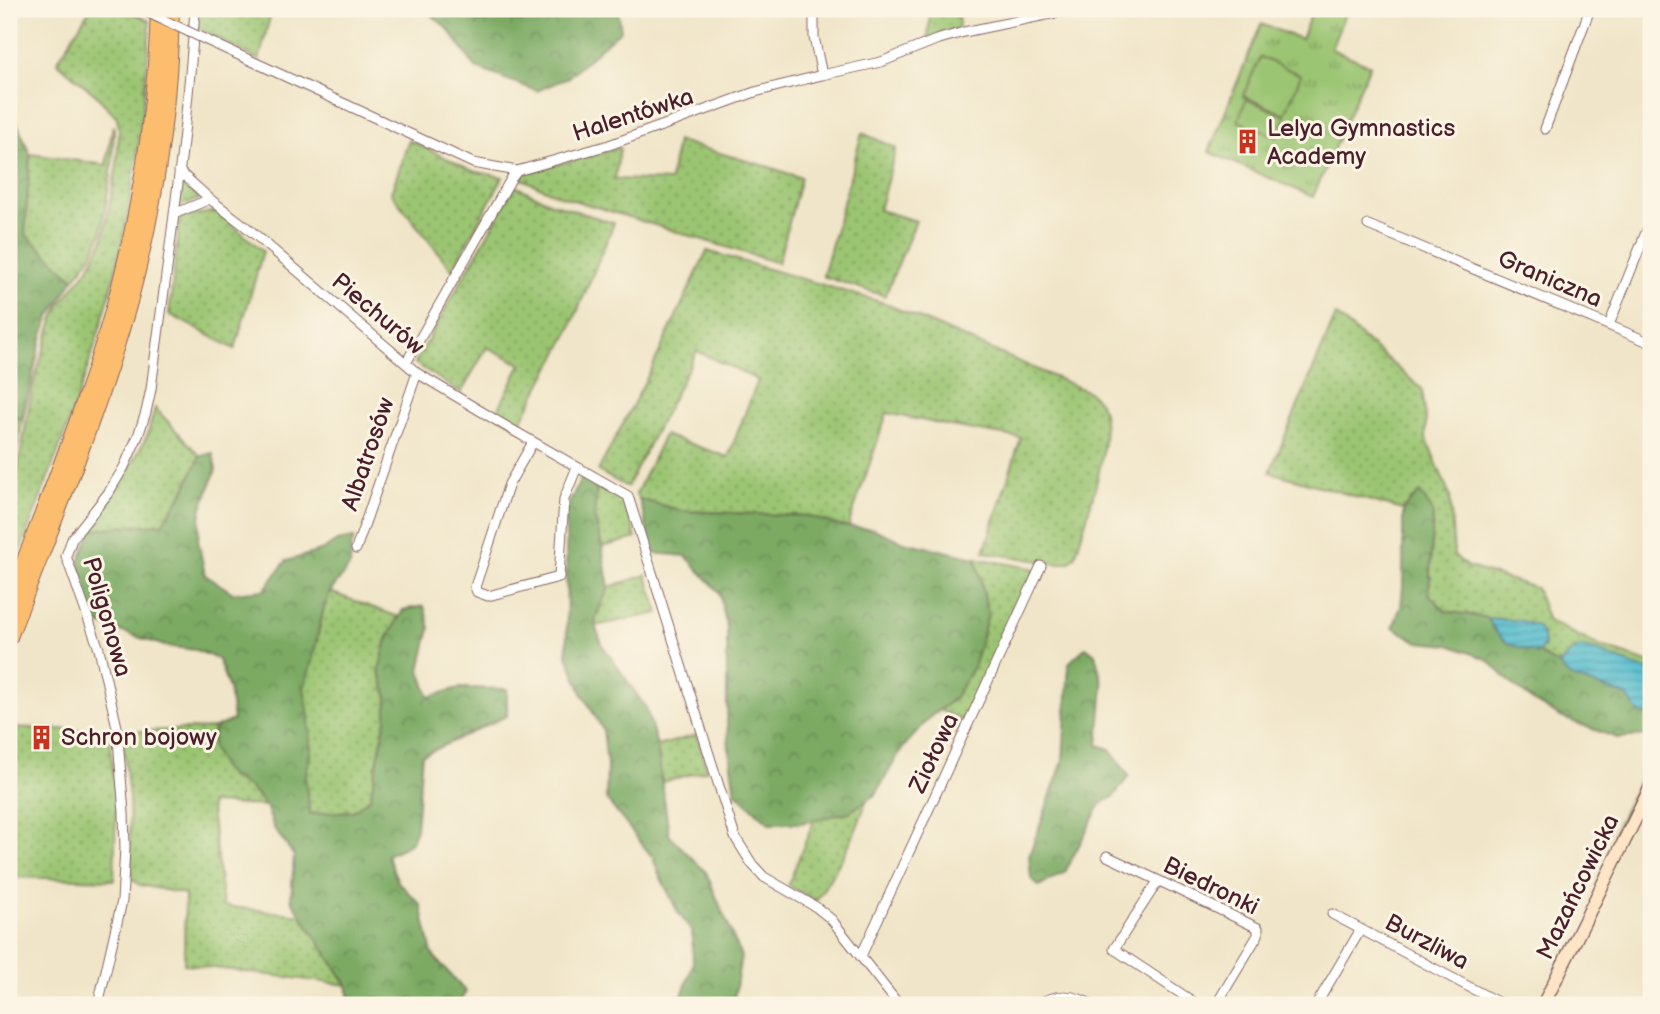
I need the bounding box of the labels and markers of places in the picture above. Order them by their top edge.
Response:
place label: Lelya Gymnastics Academy [1267,114,1455,171]
building icon: Lelya Gymnastics Academy [1233,128,1261,156]
building icon: Schron bojowy [27,723,55,751]
place label: Schron bojowy [61,723,217,752]

